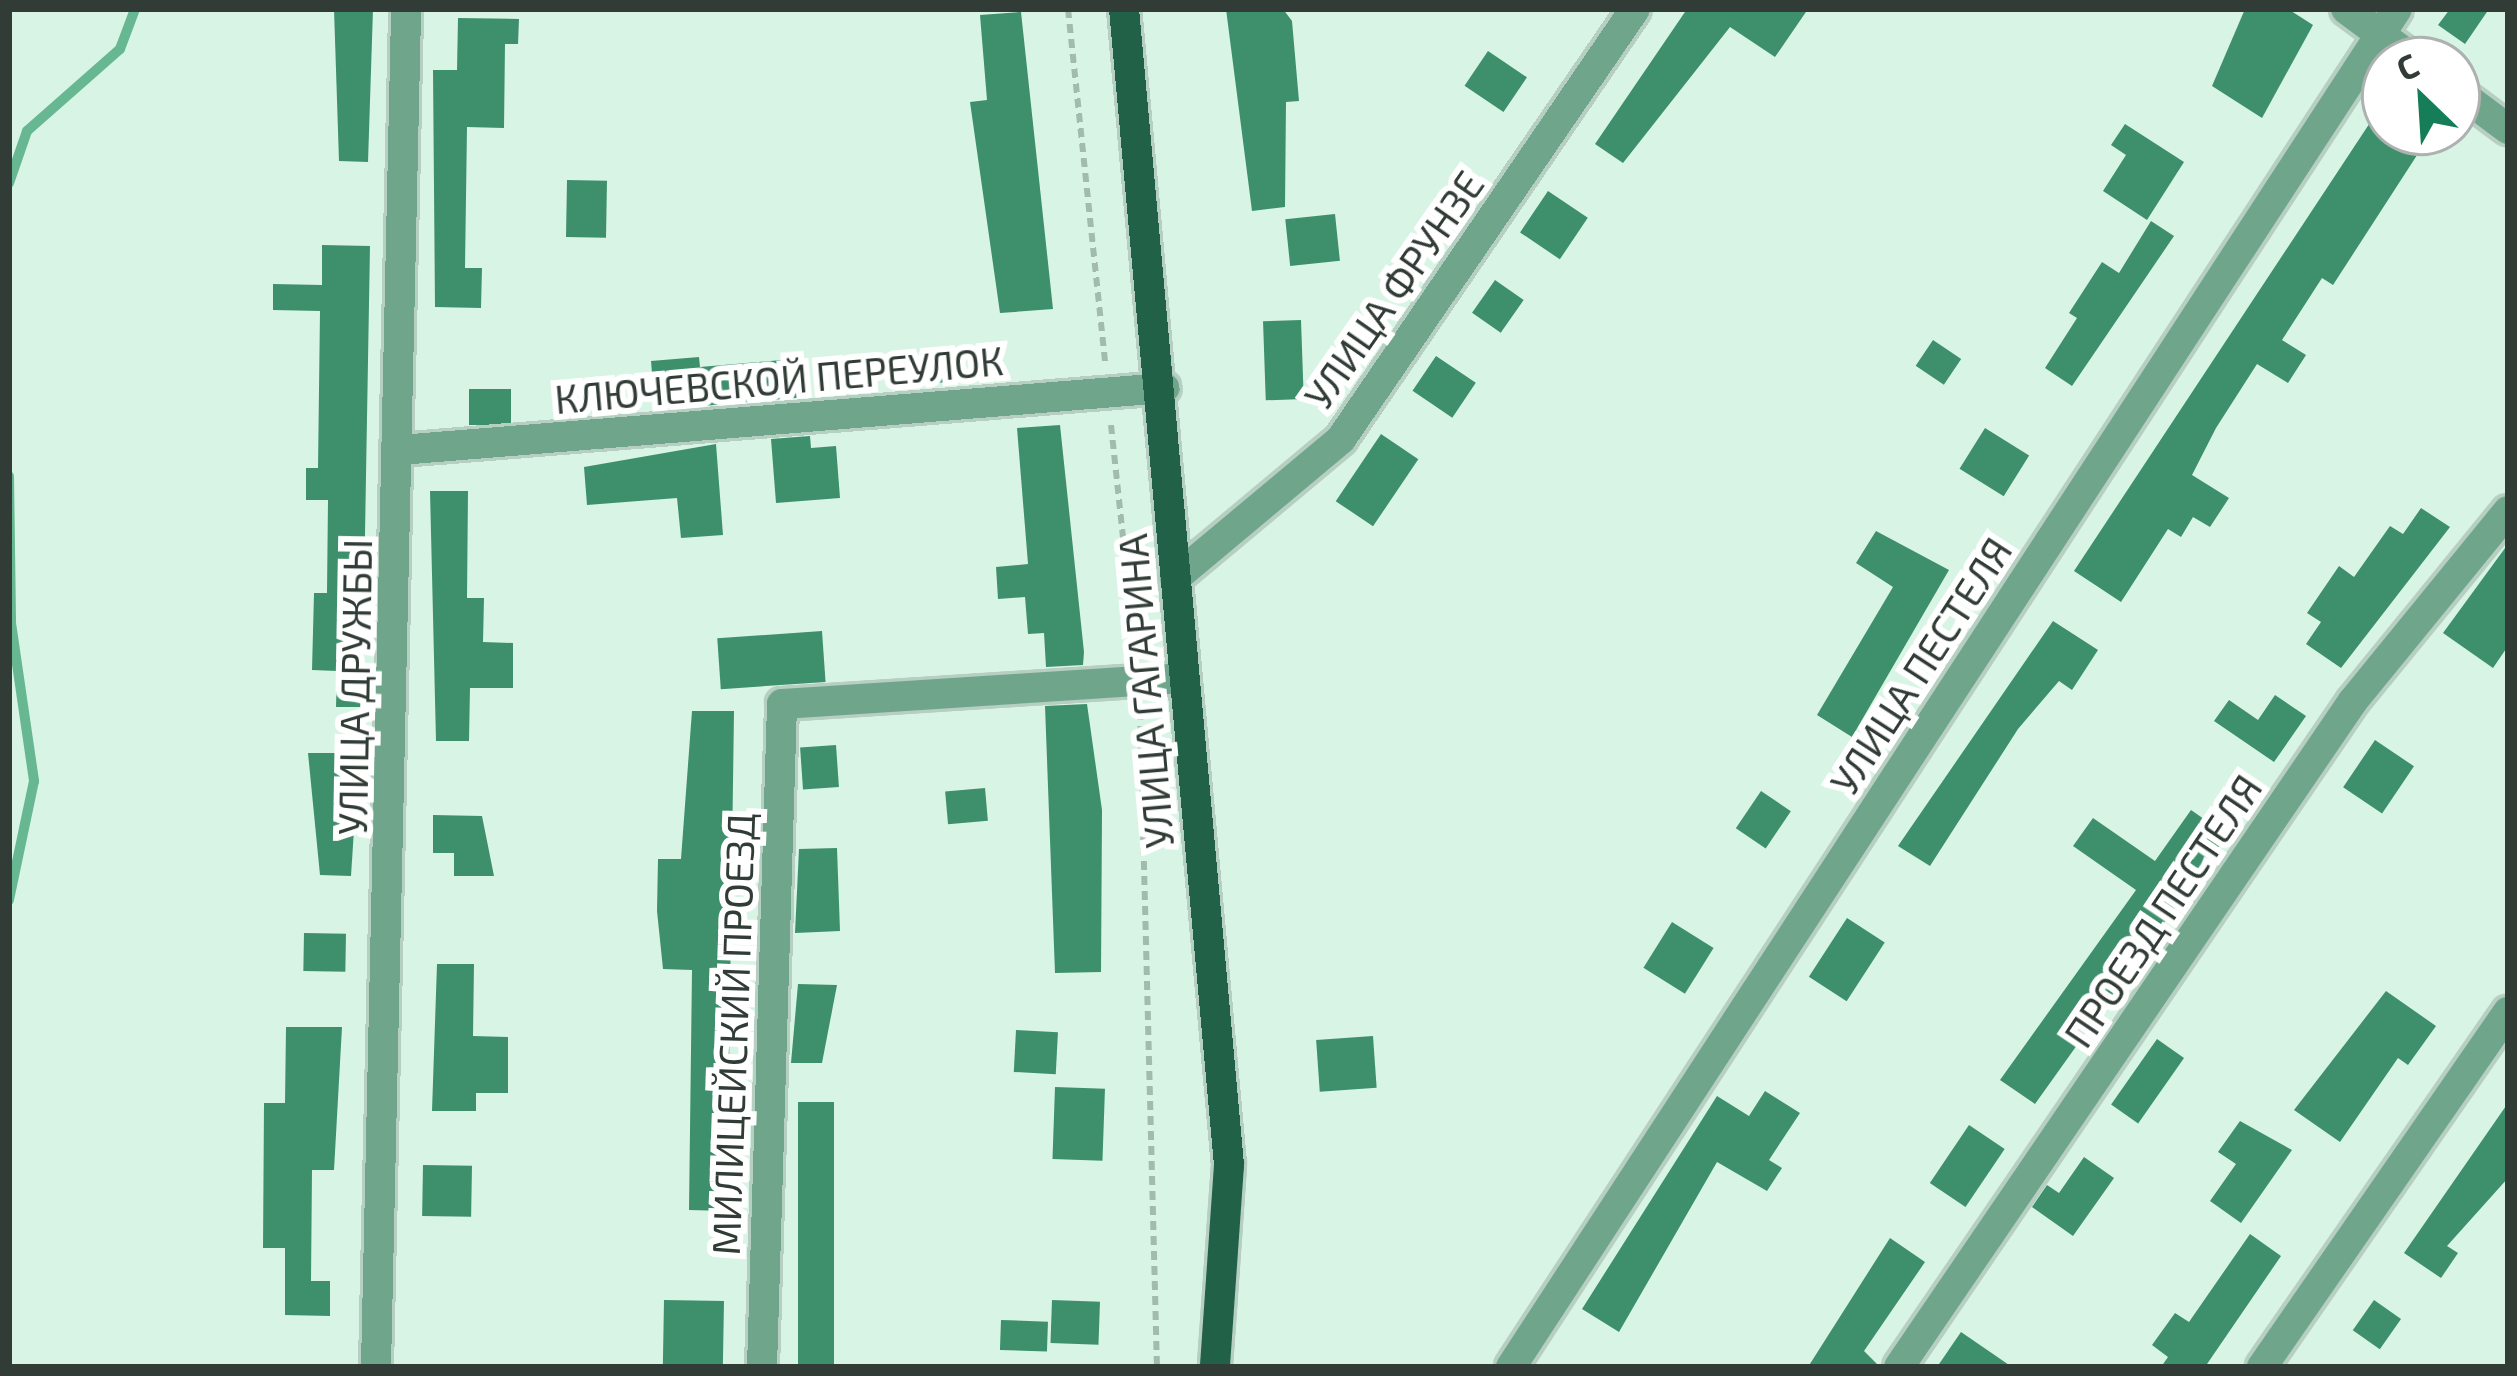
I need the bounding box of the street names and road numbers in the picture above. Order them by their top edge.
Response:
street label: УЛИЦА ФРУНЗЕ [1295,162,1493,418]
street label: КЛЮЧЕВСКОЙ ПЕРЕУЛОК [553,337,1005,423]
street label: УЛИЦА ПЕСТЕЛЯ [1821,529,2021,803]
street label: УЛИЦА ГАГАРИНА [1109,532,1183,850]
street label: УЛИЦА ДРУЖБЫ [329,538,381,836]
street label: ПРОЕЗД ПЕСТЕЛЯ [2055,766,2271,1056]
street label: МИЛИЦЕЙСКИЙ ПРОЕЗД [702,812,764,1256]

